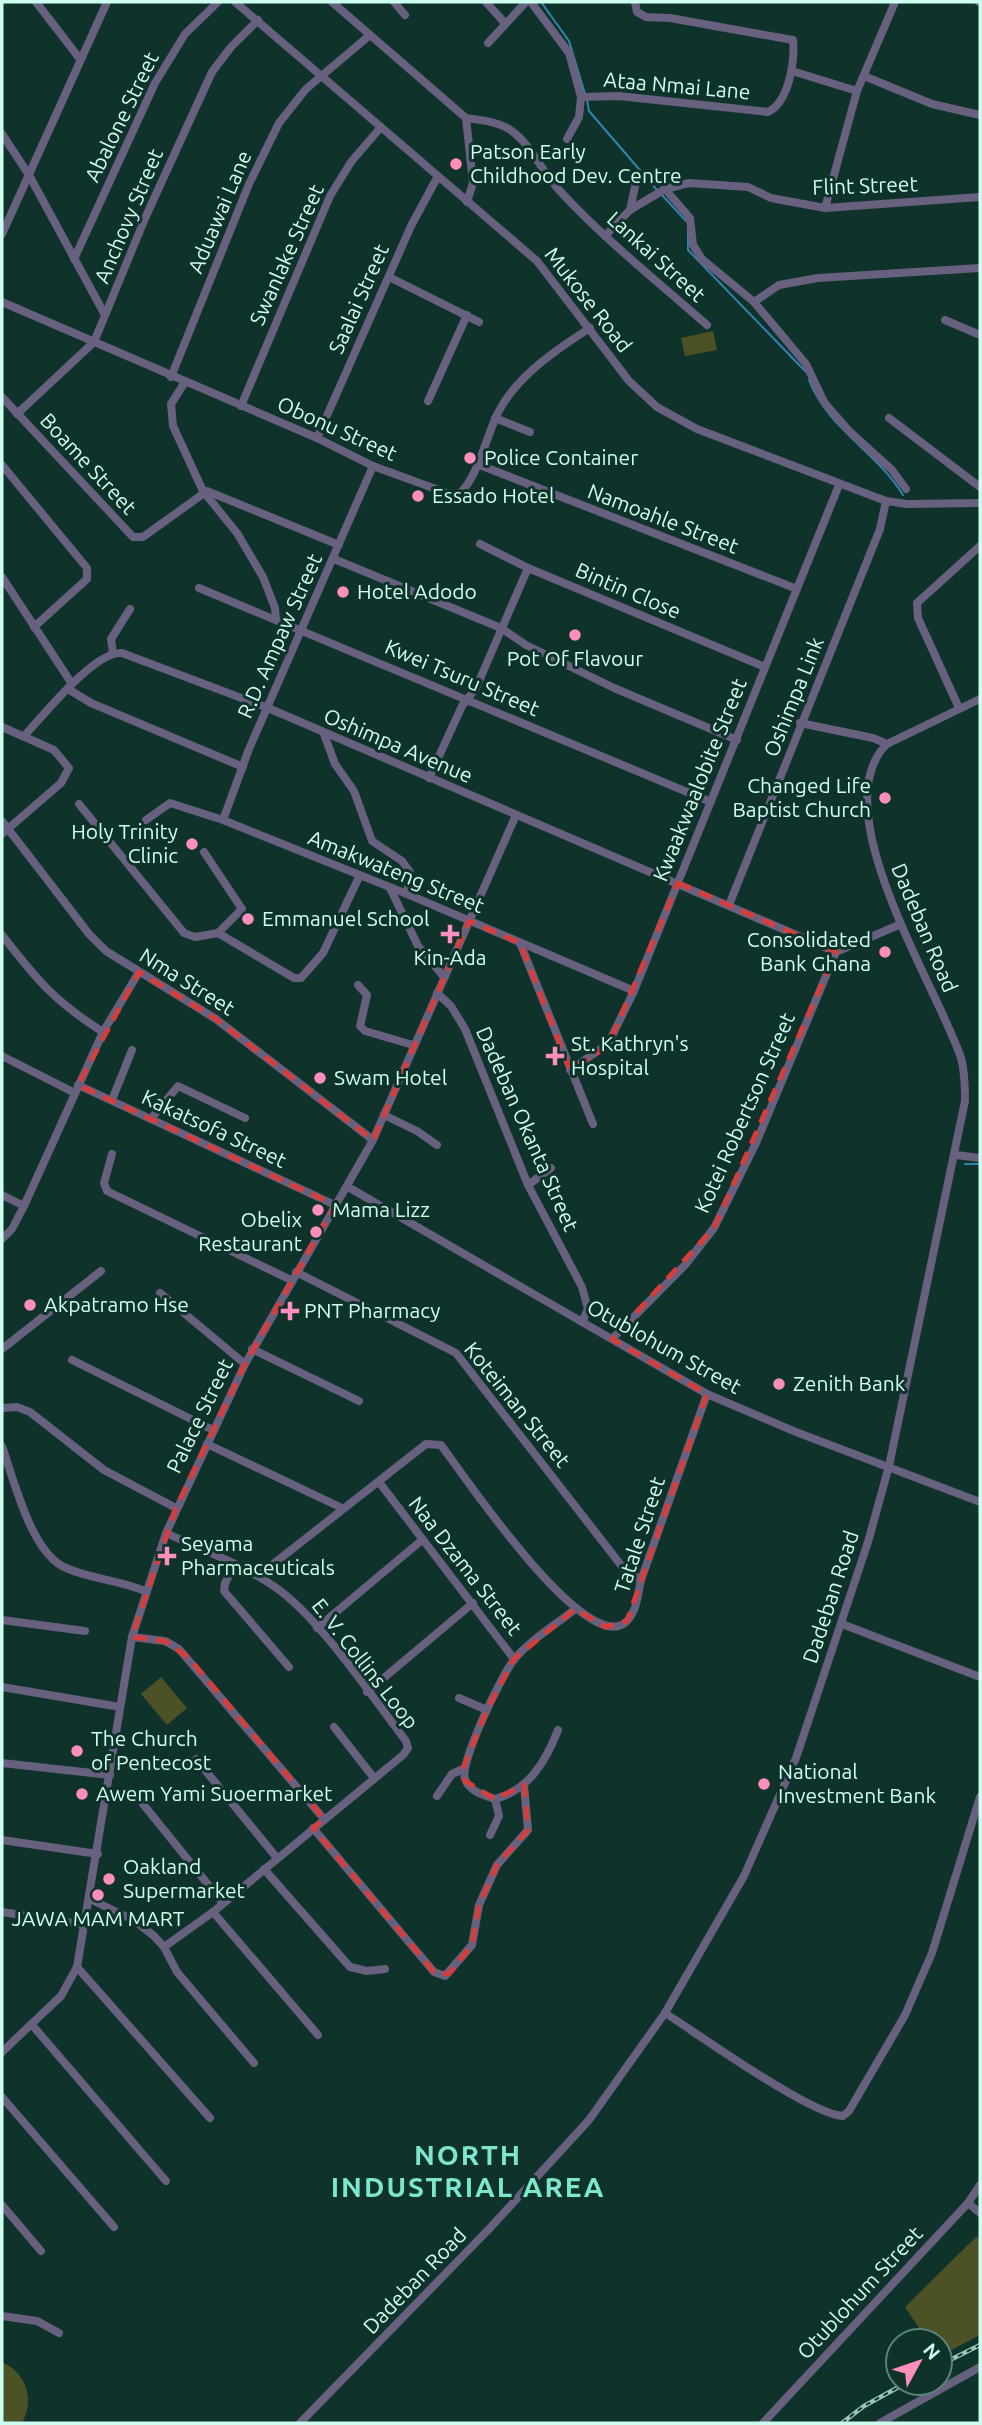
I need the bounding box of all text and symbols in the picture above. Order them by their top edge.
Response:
street label: Abalone Street [79,48,163,185]
street label: Ataa Nmai Lane [603,67,751,103]
place label: Patson Early Childhood Dev. Centre [470,139,682,187]
street label: Anchovy Street [89,145,167,287]
street label: Aduawai Lane [182,147,256,276]
marker: Patson Early Childhood Dev. Centre [448,156,464,172]
street label: Flint Street [812,171,918,199]
street label: Swanlake Street [244,180,328,329]
street label: Lankai Street [603,206,711,306]
street label: Saalai Street [323,240,393,357]
street label: Mukose Road [540,242,637,357]
street label: Obonu Street [274,391,401,465]
street label: Boame Street [36,408,142,519]
place label: Police Container [484,445,638,469]
marker: Police Container [462,450,478,466]
street label: Namoahle Street [585,478,742,558]
place label: Essado Hotel [432,483,554,507]
marker: Essado Hotel [410,488,426,504]
street label: R.D. Ampaw Street [232,550,326,722]
street label: Bintin Close [572,557,685,623]
place label: Hotel Adodo [357,579,477,603]
marker: Hotel Adodo [335,584,351,600]
marker: Pot Of Flavour [567,627,583,643]
street label: Oshimpa Link [758,633,828,760]
street label: Kwei Tsuru Street [382,634,543,720]
place label: Pot Of Flavour [507,646,643,670]
street label: Kwaakwaalobite Street [647,675,751,885]
street label: Oshimpa Avenue [320,703,476,787]
place label: Changed Life Baptist Church [733,773,871,821]
marker: Changed Life Baptist Church [877,790,893,806]
place label: Holy Trinity Clinic [71,819,178,867]
street label: Amakwateng Street [305,825,488,917]
marker: Holy Trinity Clinic [184,836,200,852]
street label: Dadeban Road [887,860,963,996]
place label: Emmanuel School [262,906,430,930]
marker: Emmanuel School [240,911,256,927]
marker: Kin-Ada [442,926,458,942]
place label: Consolidated Bank Ghana [747,927,871,975]
street label: Nma Street [136,943,239,1020]
marker: Consolidated Bank Ghana [877,944,893,960]
place label: Kin-Ada [413,945,487,969]
street label: Kotei Robertson Street [689,1009,799,1216]
street label: Dadeban Okanta Street [472,1023,584,1235]
place label: St. Kathryn's Hospital [571,1031,689,1079]
marker: St. Kathryn's Hospital [545,1046,565,1066]
place label: Swam Hotel [334,1065,447,1089]
marker: Swam Hotel [312,1070,328,1086]
street label: Kakatsofa Street [138,1084,291,1172]
place label: Mama Lizz [332,1197,430,1221]
marker: Mama Lizz [310,1202,326,1218]
place label: Obelix Restaurant [198,1207,302,1255]
marker: Obelix Restaurant [308,1224,324,1240]
place label: Akpatramo Hse [44,1292,189,1316]
street label: Otublohum Street [583,1294,746,1398]
marker: Akpatramo Hse [22,1297,38,1313]
place label: PNT Pharmacy [304,1298,440,1322]
marker: PNT Pharmacy [282,1303,298,1319]
street label: Koteiman Street [460,1337,576,1472]
street label: Palace Street [161,1354,237,1477]
place label: Zenith Bank [793,1371,906,1395]
marker: Zenith Bank [771,1376,787,1392]
street label: Tatale Street [609,1473,669,1596]
street label: Naa Dzama Street [404,1491,527,1639]
street label: Dadeban Road [797,1527,863,1666]
place label: Seyama Pharmaceuticals [181,1531,335,1579]
marker: Seyama Pharmaceuticals [159,1548,175,1564]
street label: E. V. Collins Loop [308,1593,424,1733]
place label: The Church of Pentecost [91,1726,211,1774]
marker: The Church of Pentecost [69,1743,85,1759]
place label: National Investment Bank [778,1759,936,1807]
marker: National Investment Bank [756,1776,772,1792]
place label: Awem Yami Suoermarket [96,1781,332,1805]
marker: Awem Yami Suoermarket [74,1786,90,1802]
place label: Oakland Supermarket [123,1854,245,1902]
marker: Oakland Supermarket [101,1871,117,1887]
marker: JAWA MAM MART [90,1887,106,1903]
place label: JAWA MAM MART [12,1906,185,1930]
district label: NORTH INDUSTRIAL AREA [331,2139,605,2202]
street label: Otublohum Street [792,2221,927,2363]
street label: Dadeban Road [358,2222,471,2338]
north arrow [884,2327,954,2397]
text: N [919,2339,945,2364]

